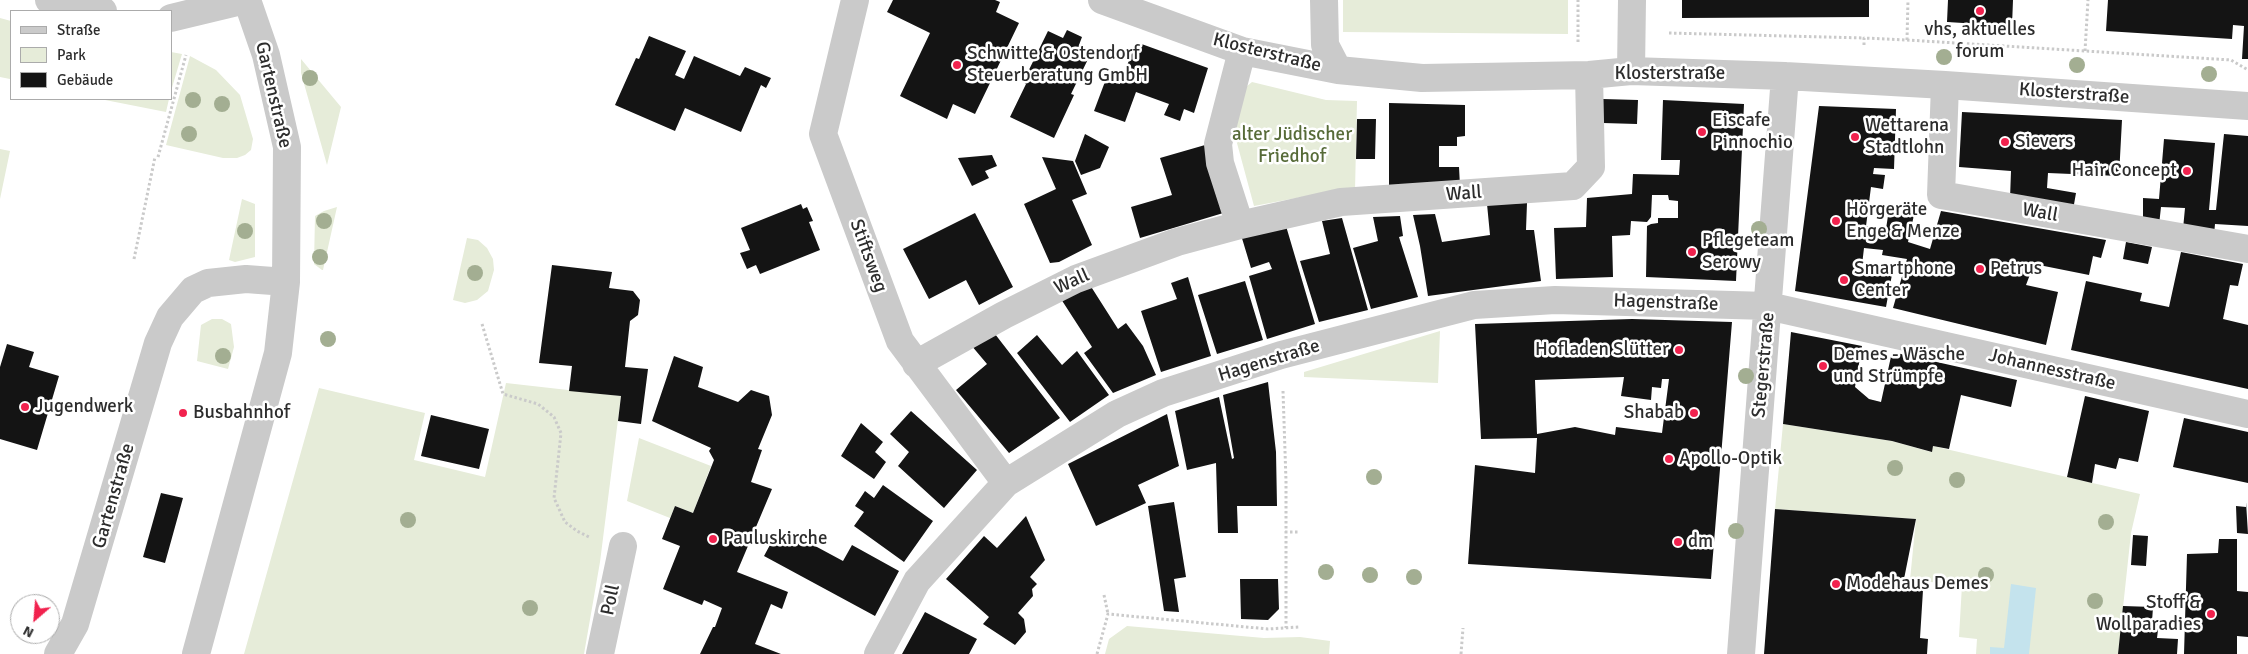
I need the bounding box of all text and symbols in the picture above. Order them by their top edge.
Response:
marker: vhs, aktuelles forum [1974,5,1986,17]
legend [10,10,172,100]
place label: vhs, aktuelles forum [1925,19,2035,63]
text: Straße [57,21,101,39]
street label: Klosterstraße [1211,29,1323,77]
street label: Gartenstraße [250,40,296,150]
place label: Schwitte & Ostendorf Steuerberatung GmbH [967,43,1148,87]
text: Park [57,46,86,64]
marker: Schwitte & Ostendorf Steuerberatung GmbH [951,59,963,71]
street label: Klosterstraße [1615,63,1725,85]
text: Gebäude [57,71,113,89]
street label: Klosterstraße [2018,79,2130,109]
place label: Eiscafe Pinnochio [1712,110,1793,154]
place label: Wettarena Stadtlohn [1865,115,1949,159]
park label: alter Jüdischer Friedhof [1232,124,1352,168]
marker: Eiscafe Pinnochio [1696,126,1708,138]
marker: Wettarena Stadtlohn [1849,131,1861,143]
place label: Sievers [2015,131,2073,153]
marker: Sievers [1999,136,2011,148]
place label: Hair Concept [2072,160,2177,182]
marker: Hair Concept [2181,165,2193,177]
street label: Wall [1445,181,1483,207]
place label: Hörgeräte Enge & Menze [1846,199,1960,243]
street label: Wall [2020,199,2060,227]
marker: Hörgeräte Enge & Menze [1830,215,1842,227]
street label: Stiftsweg [844,216,892,296]
place label: Pflegeteam Serowy [1702,230,1794,274]
marker: Pflegeteam Serowy [1686,246,1698,258]
place label: Smartphone Center [1854,258,1954,302]
place label: Petrus [1990,258,2042,280]
marker: Petrus [1974,263,1986,275]
street label: Wall [1051,264,1093,300]
marker: Smartphone Center [1838,274,1850,286]
street label: Hagenstraße [1613,290,1719,316]
street label: Stegerstraße [1748,311,1780,419]
street label: Hagenstraße [1215,335,1323,387]
place label: Hofladen Slütter [1535,339,1669,361]
marker: Hofladen Slütter [1673,344,1685,356]
place label: Demes - Wäsche und Strümpfe [1833,344,1965,388]
street label: Johannesstraße [1986,344,2118,396]
marker: Demes - Wäsche und Strümpfe [1817,360,1829,372]
place label: Jugendwerk [35,396,133,418]
marker: Jugendwerk [19,401,31,413]
place label: Busbahnhof [193,402,290,424]
place label: Shabab [1624,402,1684,424]
marker: Busbahnhof [177,407,189,419]
marker: Shabab [1688,407,1700,419]
street label: Gartenstraße [88,441,140,551]
place label: Apollo-Optik [1679,448,1782,470]
marker: Apollo-Optik [1663,453,1675,465]
place label: Pauluskirche [723,528,827,550]
place label: dm [1688,531,1713,553]
marker: Pauluskirche [707,533,719,545]
marker: dm [1672,536,1684,548]
place label: Modehaus Demes [1846,573,1988,595]
marker: Modehaus Demes [1830,578,1842,590]
street label: Poll [597,582,625,618]
place label: Stoff & Wollparadies [2096,592,2201,636]
north arrow [10,594,60,644]
marker: Stoff & Wollparadies [2205,608,2217,620]
text: N [20,622,37,642]

